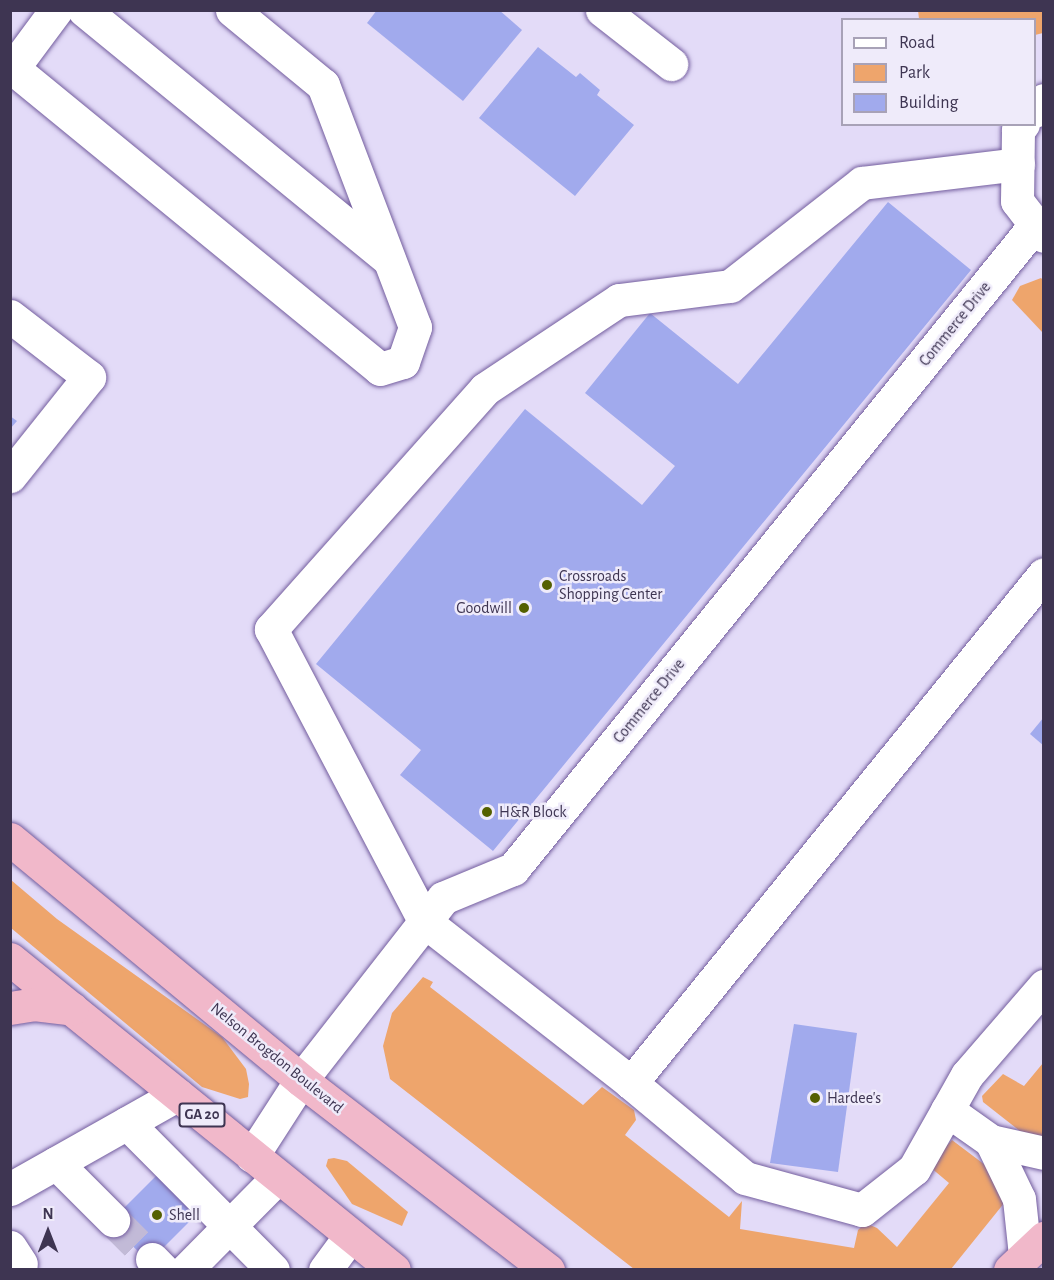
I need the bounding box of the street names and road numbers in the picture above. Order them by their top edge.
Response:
street label: Commerce Drive [915,278,995,370]
street label: Commerce Drive [609,655,689,747]
street label: Nelson Brogdon Boulevard [207,998,347,1118]
road number: GA 20 [178,1103,226,1127]

